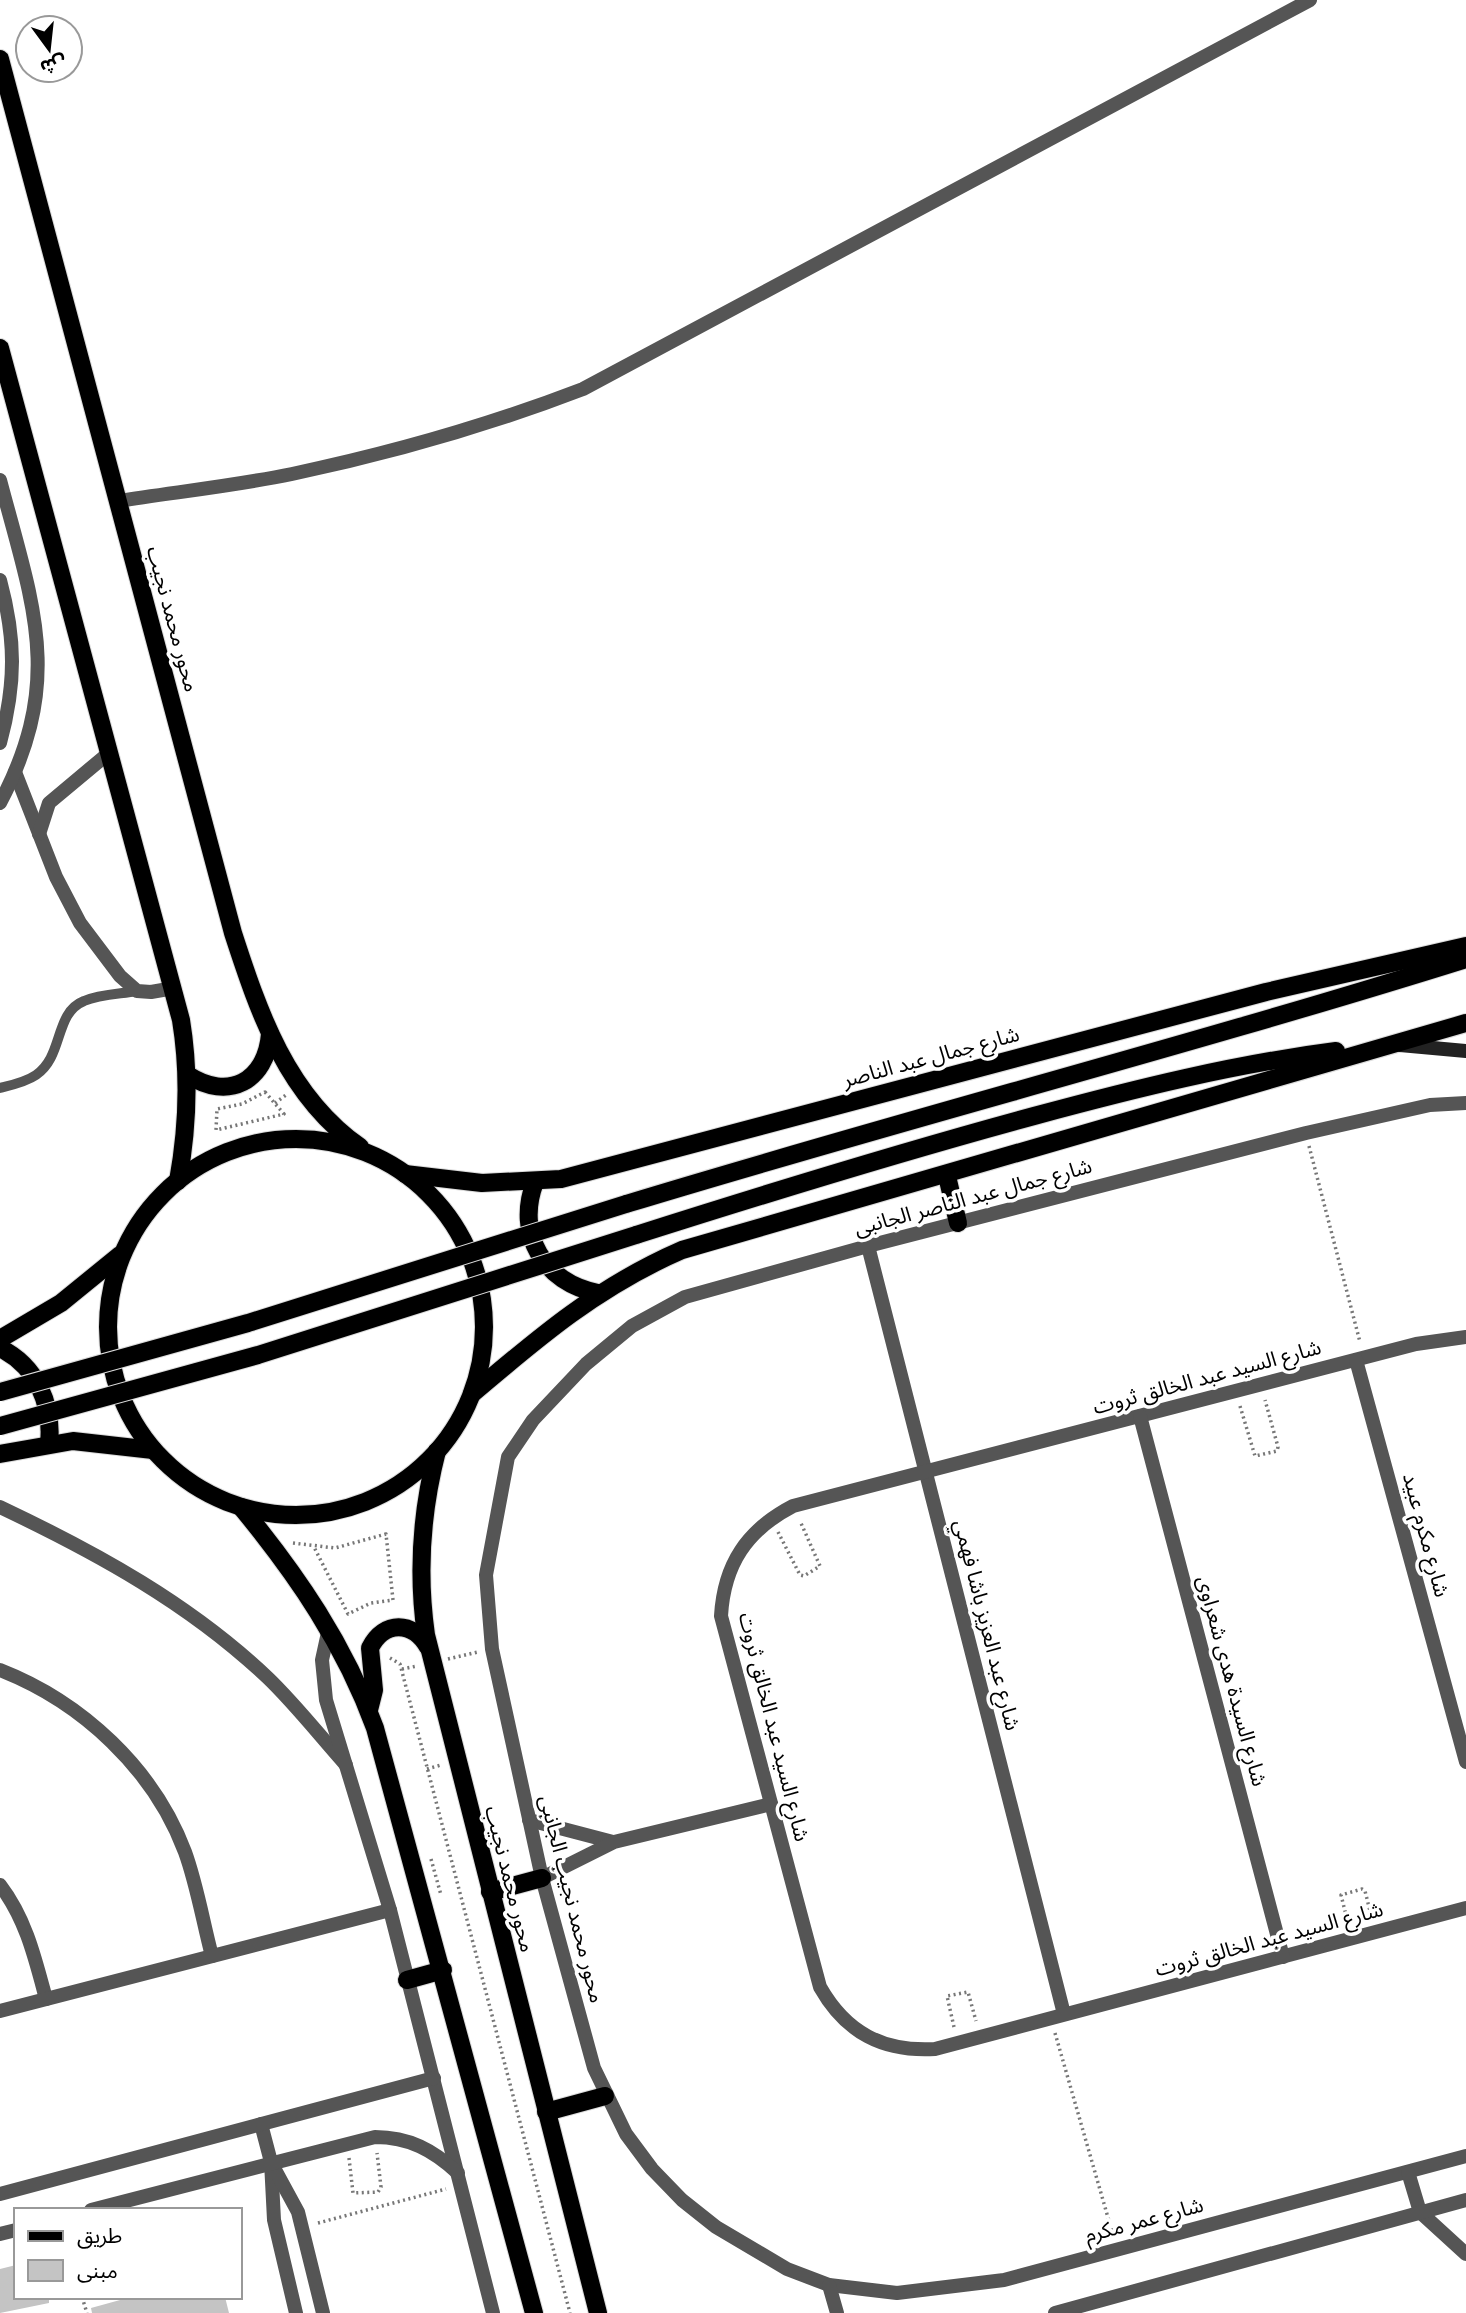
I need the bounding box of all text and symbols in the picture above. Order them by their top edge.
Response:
north arrow [14,14,84,84]
text: ش [38,50,69,79]
street label: محور محمد نجيب [142,543,205,695]
street label: شارع جمال عبد الناصر [839,1021,1023,1095]
street label: شارع جمال عبد الناصر الجانبى [851,1153,1095,1243]
street label: شارع السيد عبد الخالق ثروت [1090,1334,1324,1422]
street label: شارع مكرم عبيد [1394,1470,1455,1601]
street label: شارع عبد العزيز باشا فهمي [945,1517,1026,1734]
street label: شارع السيدة هدى شعراوى [1189,1573,1273,1790]
street label: شارع السيد عبد الخالق ثروت [731,1610,815,1845]
street label: محور محمد نجيب الجانبى [535,1792,610,2005]
street label: محور محمد نجيب [480,1803,541,1955]
street label: شارع السيد عبد الخالق ثروت [1152,1896,1386,1984]
street label: شارع عمر مكرم [1082,2192,1207,2251]
legend [14,2208,242,2299]
text: طريق [77,2223,122,2249]
text: مبنى [77,2258,118,2283]

